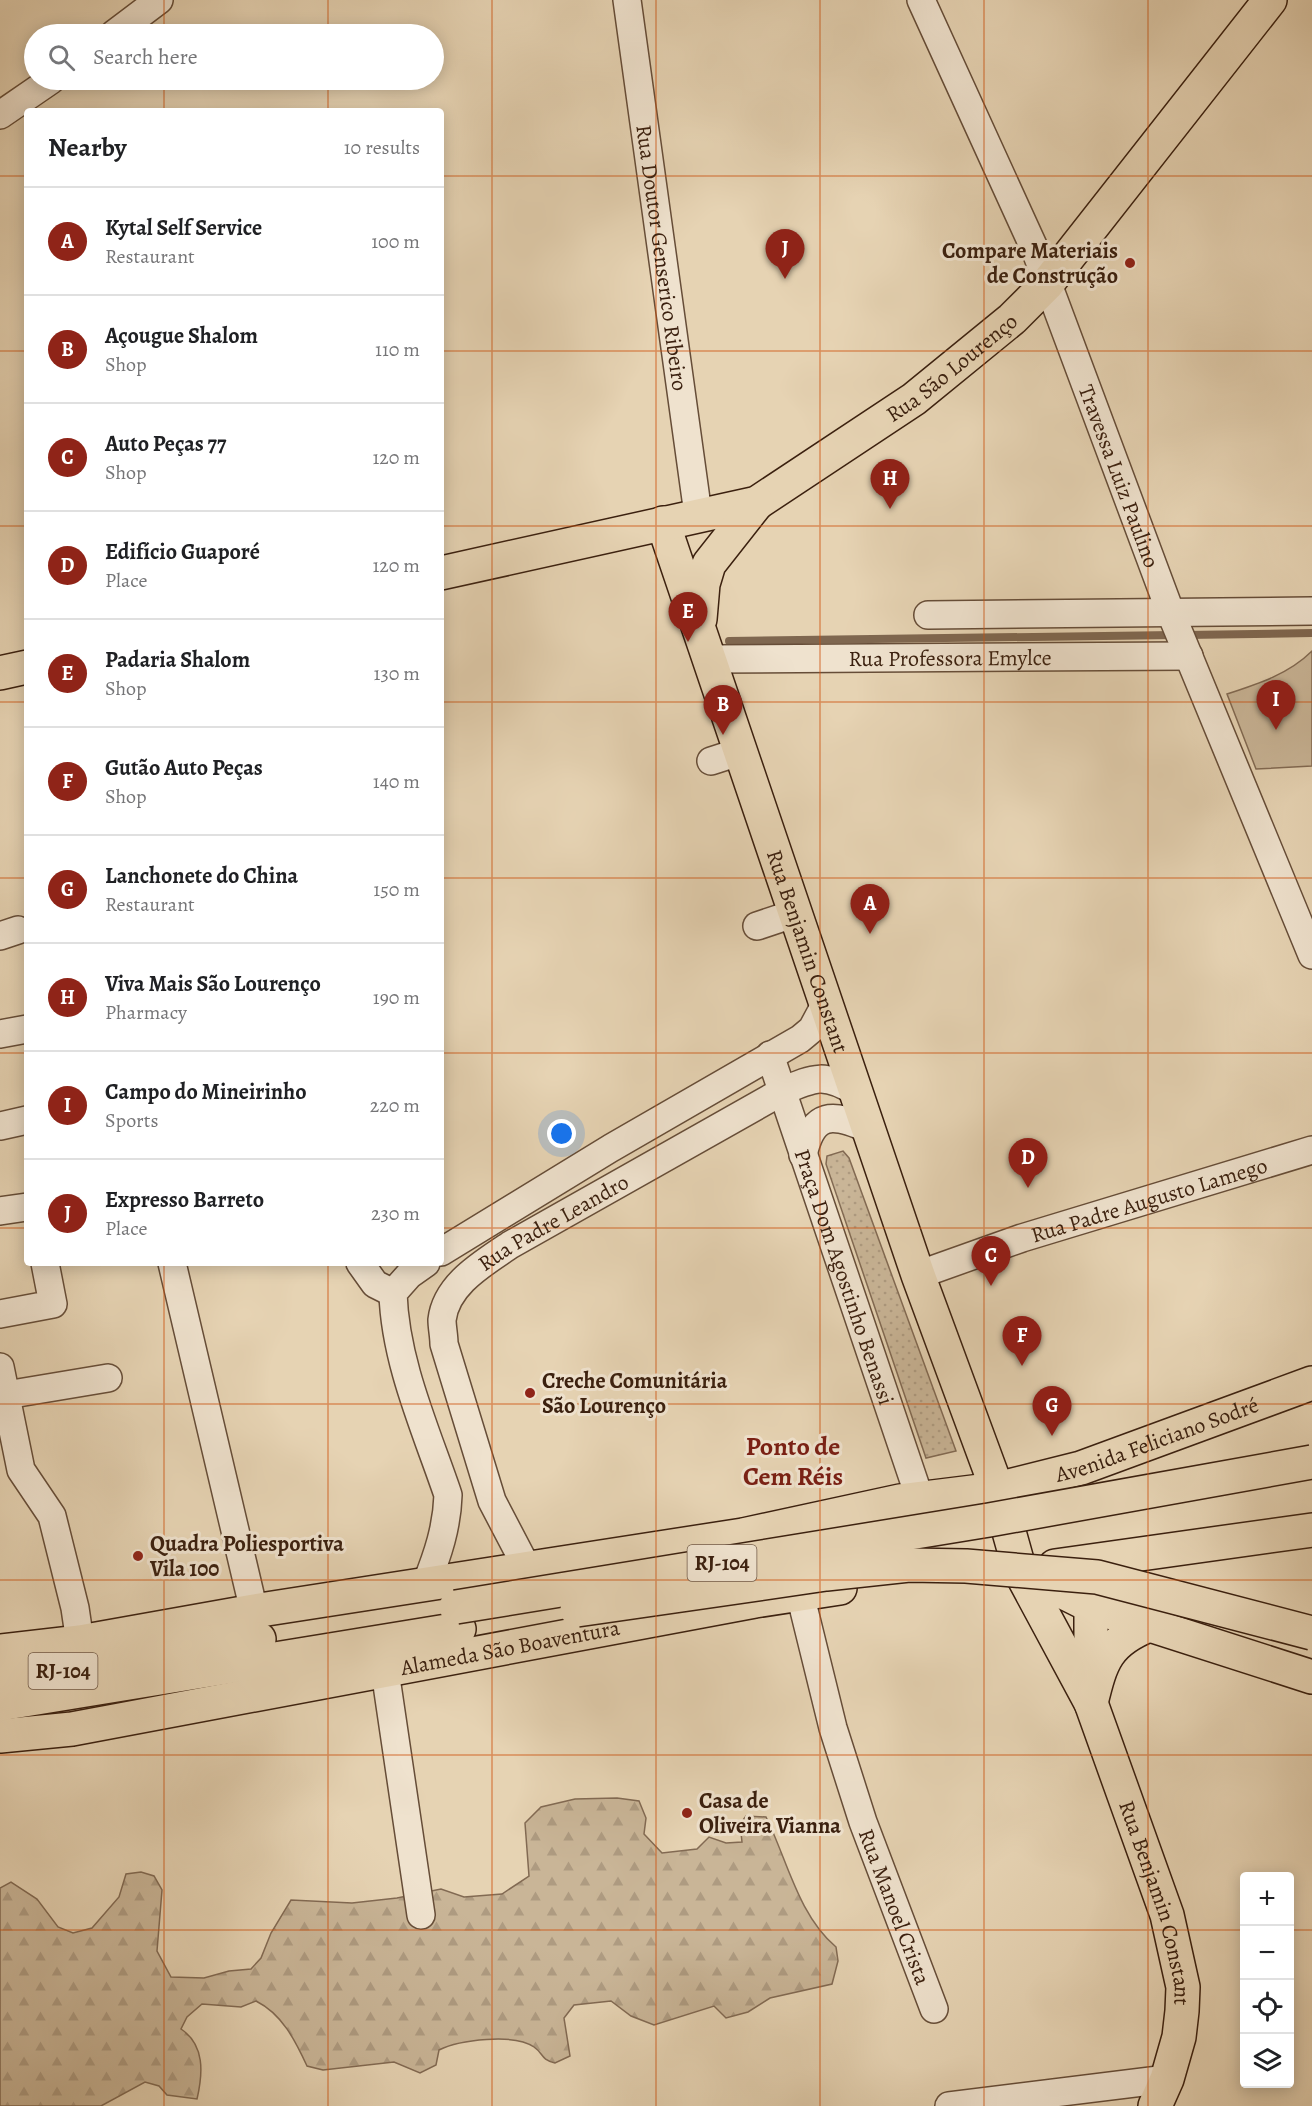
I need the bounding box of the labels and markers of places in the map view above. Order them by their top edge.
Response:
pin: J [766,230,804,279]
place label: Compare Materiais de Construção [942,236,1118,291]
marker: Compare Materiais de Construção [1123,256,1137,270]
pin: H [870,460,910,509]
pin: E [668,592,708,642]
pin: I [1256,680,1296,730]
pin: B [704,686,742,735]
pin: A [850,884,890,934]
pin: D [1008,1138,1048,1188]
pin: C [972,1236,1010,1286]
pin: F [1002,1316,1042,1366]
place label: Creche Comunitária São Lourenço [542,1366,728,1421]
marker: Creche Comunitária São Lourenço [523,1386,537,1400]
pin: G [1032,1386,1072,1436]
place label: Quadra Poliesportiva Vila 100 [149,1529,344,1584]
marker: Quadra Poliesportiva Vila 100 [131,1549,145,1563]
place label: Casa de Oliveira Vianna [699,1786,841,1841]
marker: Casa de Oliveira Vianna [680,1806,694,1820]

